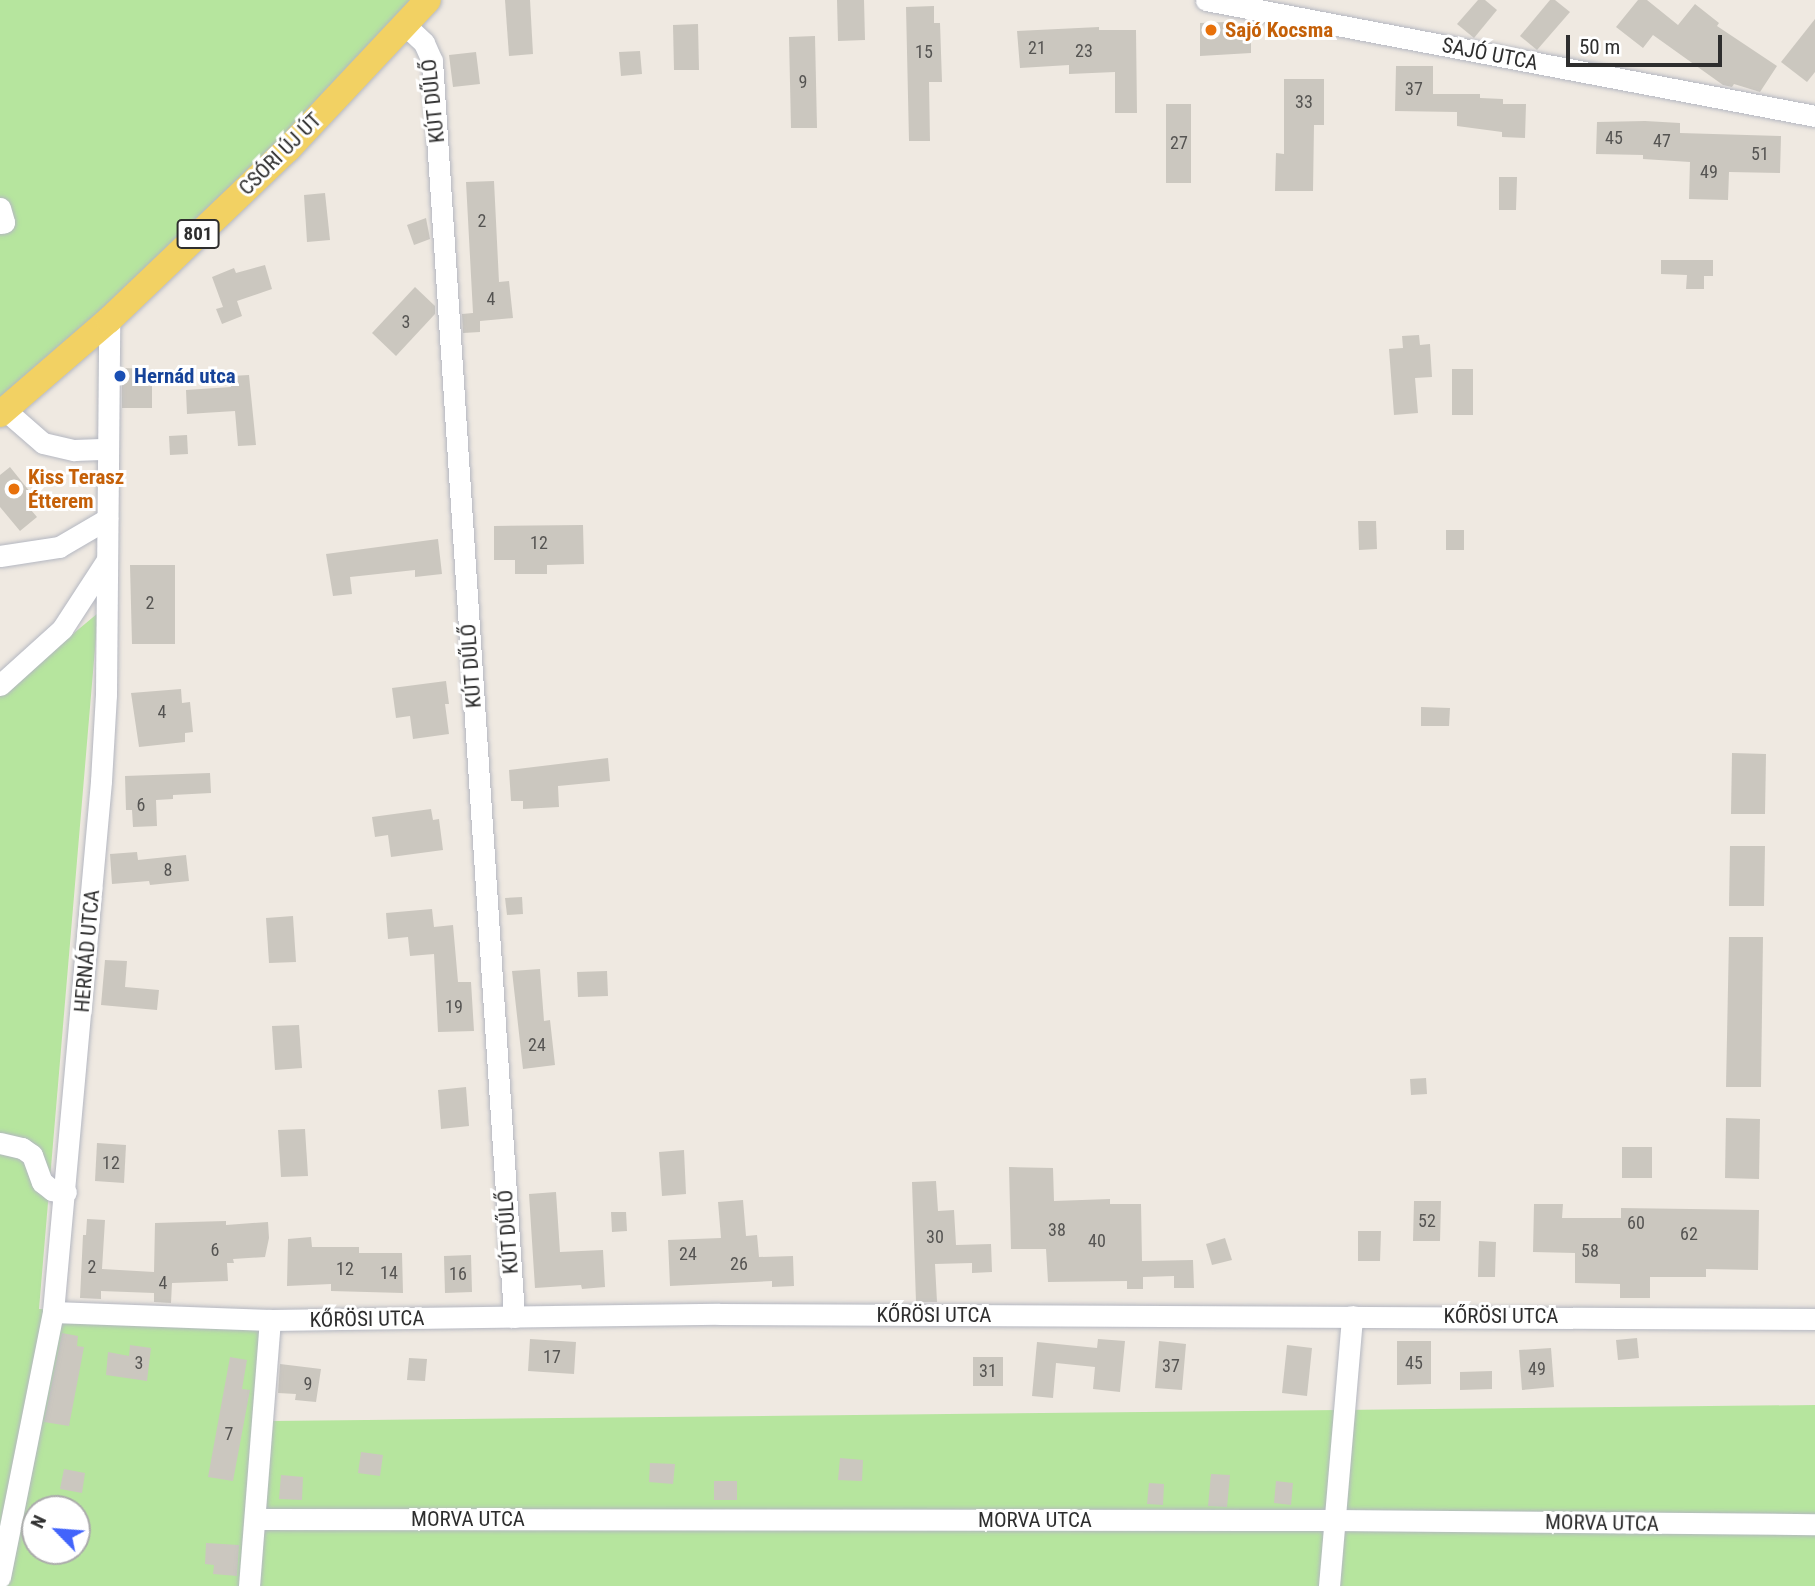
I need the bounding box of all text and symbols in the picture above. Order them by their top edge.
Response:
place label: Sajó Kocsma [1225,17,1333,43]
scale bar [1570,21,1726,65]
marker: Sajó Kocsma [1203,22,1219,38]
street label: SAJÓ UTCA [1440,32,1540,76]
text: 50 m [1579,35,1620,59]
house number: 21 [1028,37,1046,59]
house number: 23 [1075,40,1093,62]
house number: 15 [915,41,933,63]
street label: KÚT DŰLŐ [416,58,450,144]
house number: 9 [799,71,807,93]
house number: 37 [1405,78,1423,100]
house number: 33 [1295,91,1313,113]
street label: CSÓRI ÚJ ÚT [234,108,326,200]
house number: 45 [1605,127,1623,149]
house number: 47 [1653,130,1671,152]
house number: 27 [1170,132,1188,154]
house number: 51 [1751,143,1769,165]
house number: 49 [1700,161,1718,183]
house number: 2 [478,210,486,232]
road number: 801 [175,218,221,250]
house number: 4 [487,288,495,310]
house number: 3 [402,311,410,333]
place label: Hernád utca [134,363,236,389]
marker: Hernád utca [112,368,128,384]
place label: Kiss Terasz Étterem [28,464,125,514]
marker: Kiss Terasz Étterem [6,481,22,497]
house number: 12 [530,532,548,554]
house number: 2 [146,592,154,614]
street label: KÚT DŰLŐ [455,623,487,709]
house number: 4 [158,701,166,723]
house number: 6 [137,794,145,816]
house number: 8 [164,859,172,881]
street label: HERNÁD UTCA [69,889,105,1013]
house number: 19 [445,996,463,1018]
house number: 24 [528,1034,546,1056]
house number: 12 [102,1152,120,1174]
street label: KÚT DŰLŐ [492,1189,524,1275]
house number: 52 [1418,1210,1436,1232]
house number: 60 [1627,1212,1645,1234]
house number: 38 [1048,1219,1066,1241]
house number: 62 [1680,1223,1698,1245]
house number: 30 [926,1226,944,1248]
house number: 40 [1088,1230,1106,1252]
house number: 6 [211,1239,219,1261]
house number: 58 [1581,1240,1599,1262]
house number: 24 [679,1243,697,1265]
house number: 26 [730,1253,748,1275]
house number: 2 [88,1256,96,1278]
house number: 12 [336,1258,354,1280]
house number: 14 [380,1262,398,1284]
house number: 16 [449,1263,467,1285]
house number: 4 [159,1272,167,1294]
street label: KŐRÖSI UTCA [877,1302,991,1328]
street label: KŐRÖSI UTCA [1444,1303,1558,1329]
street label: KŐRÖSI UTCA [309,1305,425,1333]
house number: 17 [543,1346,561,1368]
house number: 3 [135,1352,143,1374]
house number: 45 [1405,1352,1423,1374]
house number: 37 [1162,1355,1180,1377]
house number: 49 [1528,1358,1546,1380]
house number: 31 [979,1360,997,1382]
house number: 9 [304,1373,312,1395]
house number: 7 [225,1423,233,1445]
north arrow [21,1495,91,1565]
street label: MORVA UTCA [411,1506,525,1532]
street label: MORVA UTCA [978,1507,1092,1533]
street label: MORVA UTCA [1545,1509,1659,1537]
text: N [25,1512,51,1532]

